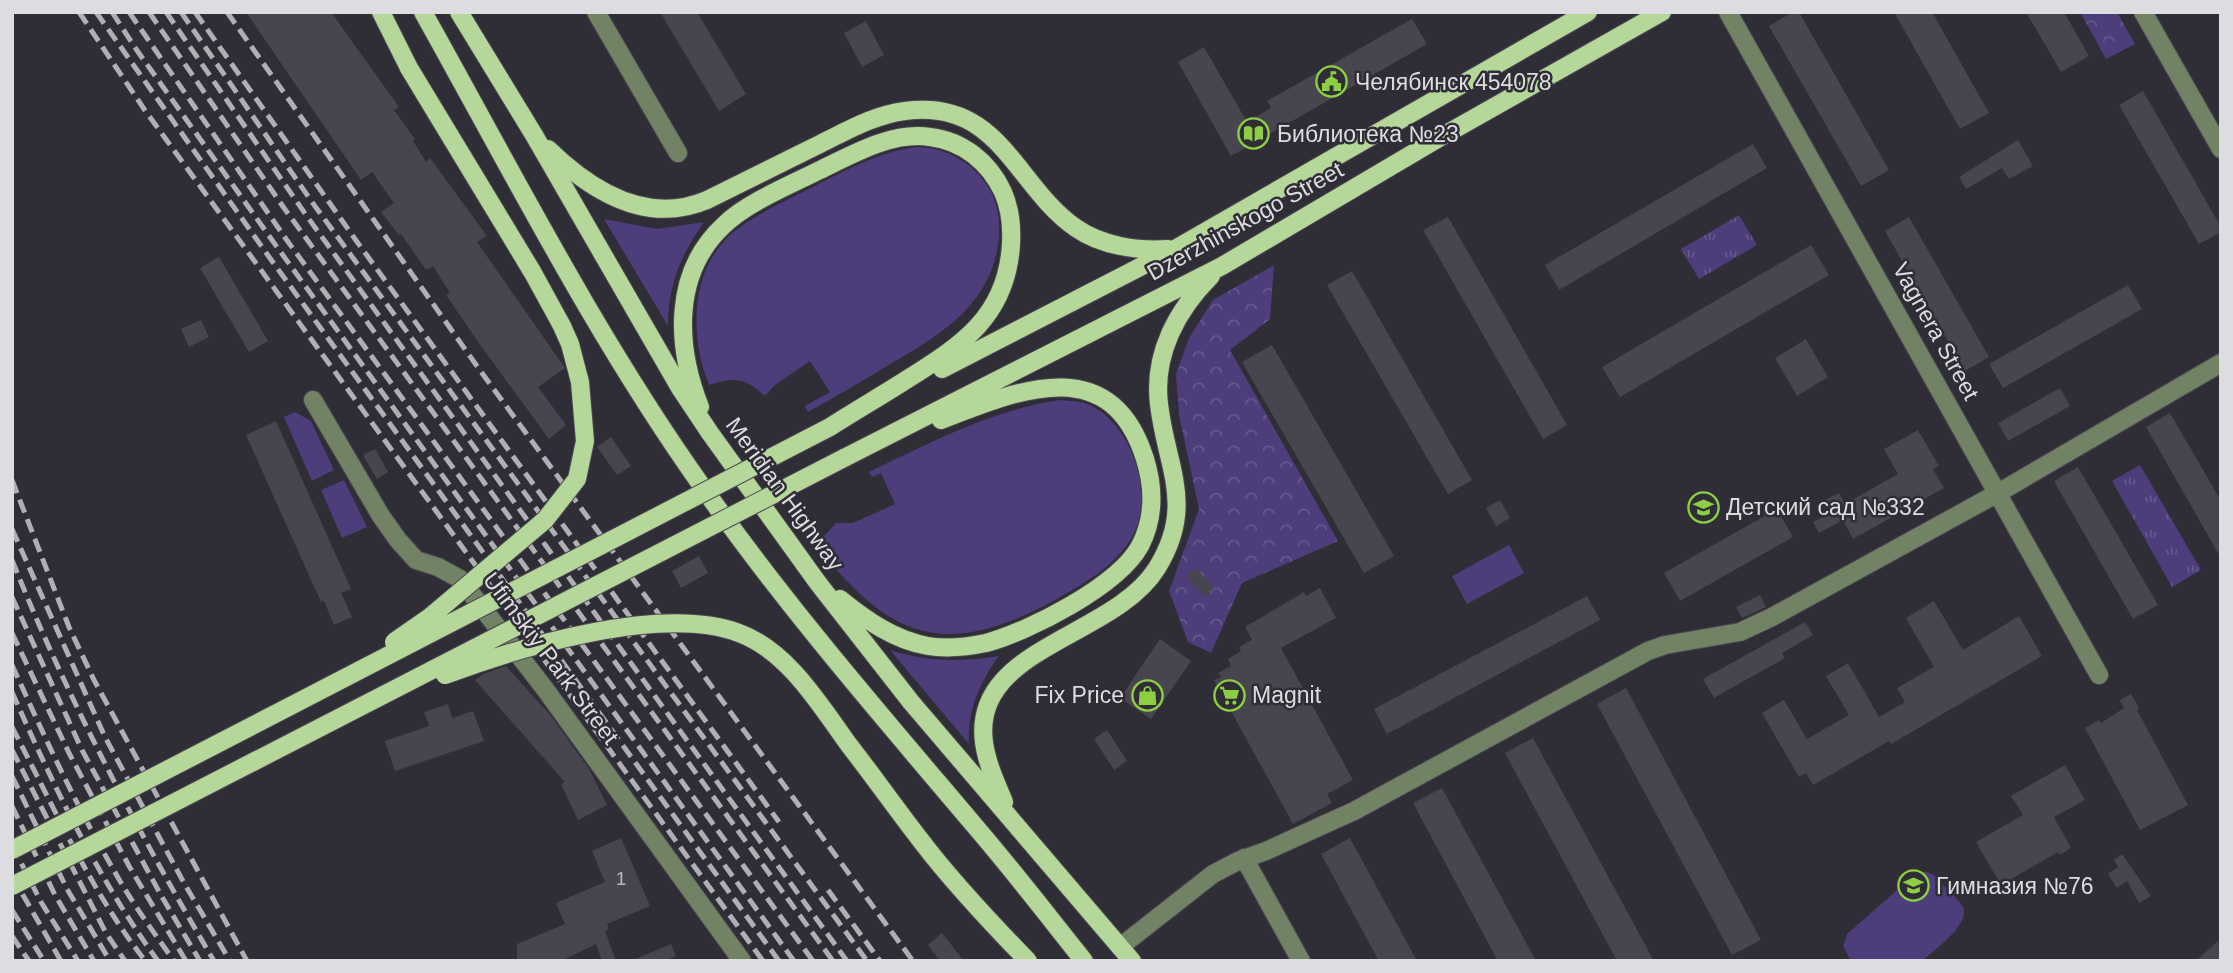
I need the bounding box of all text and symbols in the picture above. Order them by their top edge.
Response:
public building icon: Челябинск 454078 [1315,65,1349,99]
place label: Челябинск 454078 [1355,69,1552,95]
library icon: Библиотека №23 [1237,117,1271,151]
place label: Библиотека №23 [1277,121,1459,147]
street label: Dzerzhinskogo Street [1143,156,1348,286]
street label: Vagnera Street [1888,258,1985,405]
street label: Meridian Highway [721,412,850,576]
school or university icon: Детский cад №332 [1686,490,1720,524]
place label: Детский cад №332 [1726,494,1925,520]
street label: Ufimskiy Park Street [478,567,624,749]
shop icon: Fix Price [1130,678,1164,712]
supermarket icon: Magnit [1212,678,1246,712]
place label: Fix Price [1035,682,1124,708]
place label: Magnit [1252,682,1322,708]
house number: 1 [616,868,626,889]
school or university icon: Гимназия №76 [1896,869,1930,903]
place label: Гимназия №76 [1936,873,2094,899]

